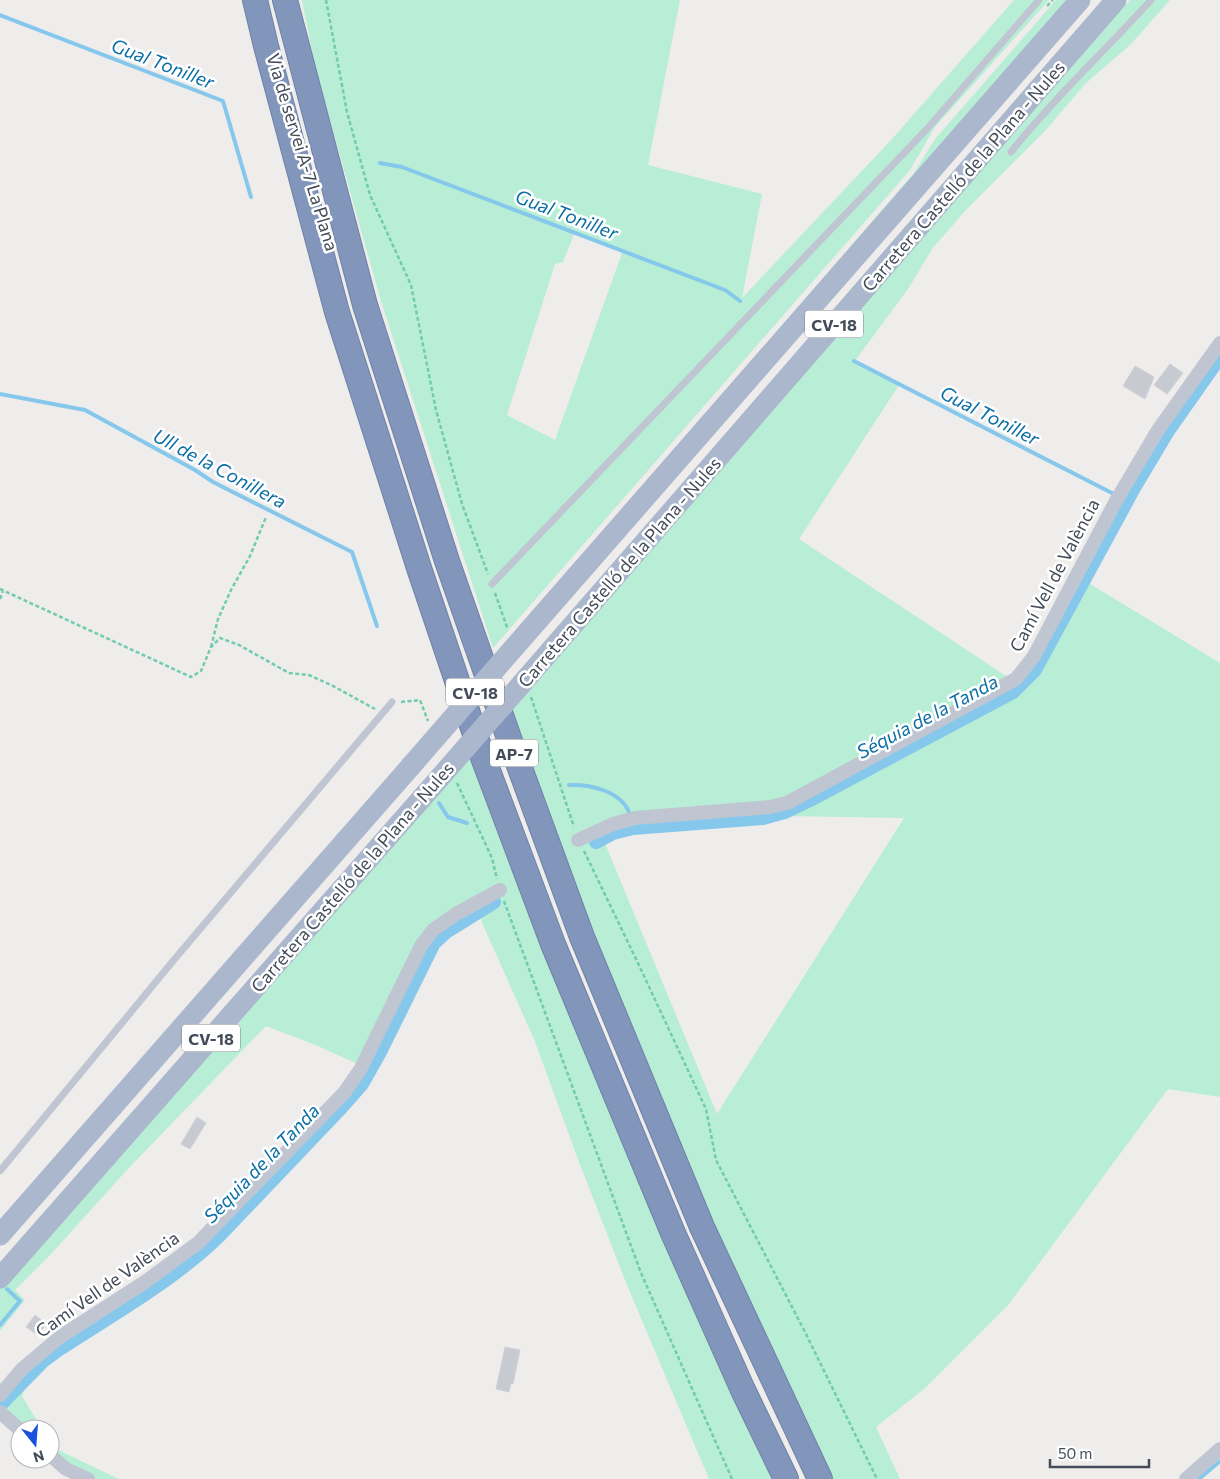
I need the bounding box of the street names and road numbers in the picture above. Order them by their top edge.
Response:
street label: Via de servei A-7 La Plana [262,51,344,253]
street label: Carretera Castelló de la Plana - Nules [857,56,1069,296]
road number: CV-18 [805,310,863,338]
street label: Carretera Castelló de la Plana - Nules [513,452,725,692]
street label: Camí Vell de València [1004,495,1104,655]
road number: CV-18 [446,679,504,706]
road number: AP-7 [490,740,538,766]
street label: Carretera Castelló de la Plana - Nules [246,757,458,997]
road number: CV-18 [182,1024,240,1052]
street label: Camí Vell de València [31,1226,183,1342]

